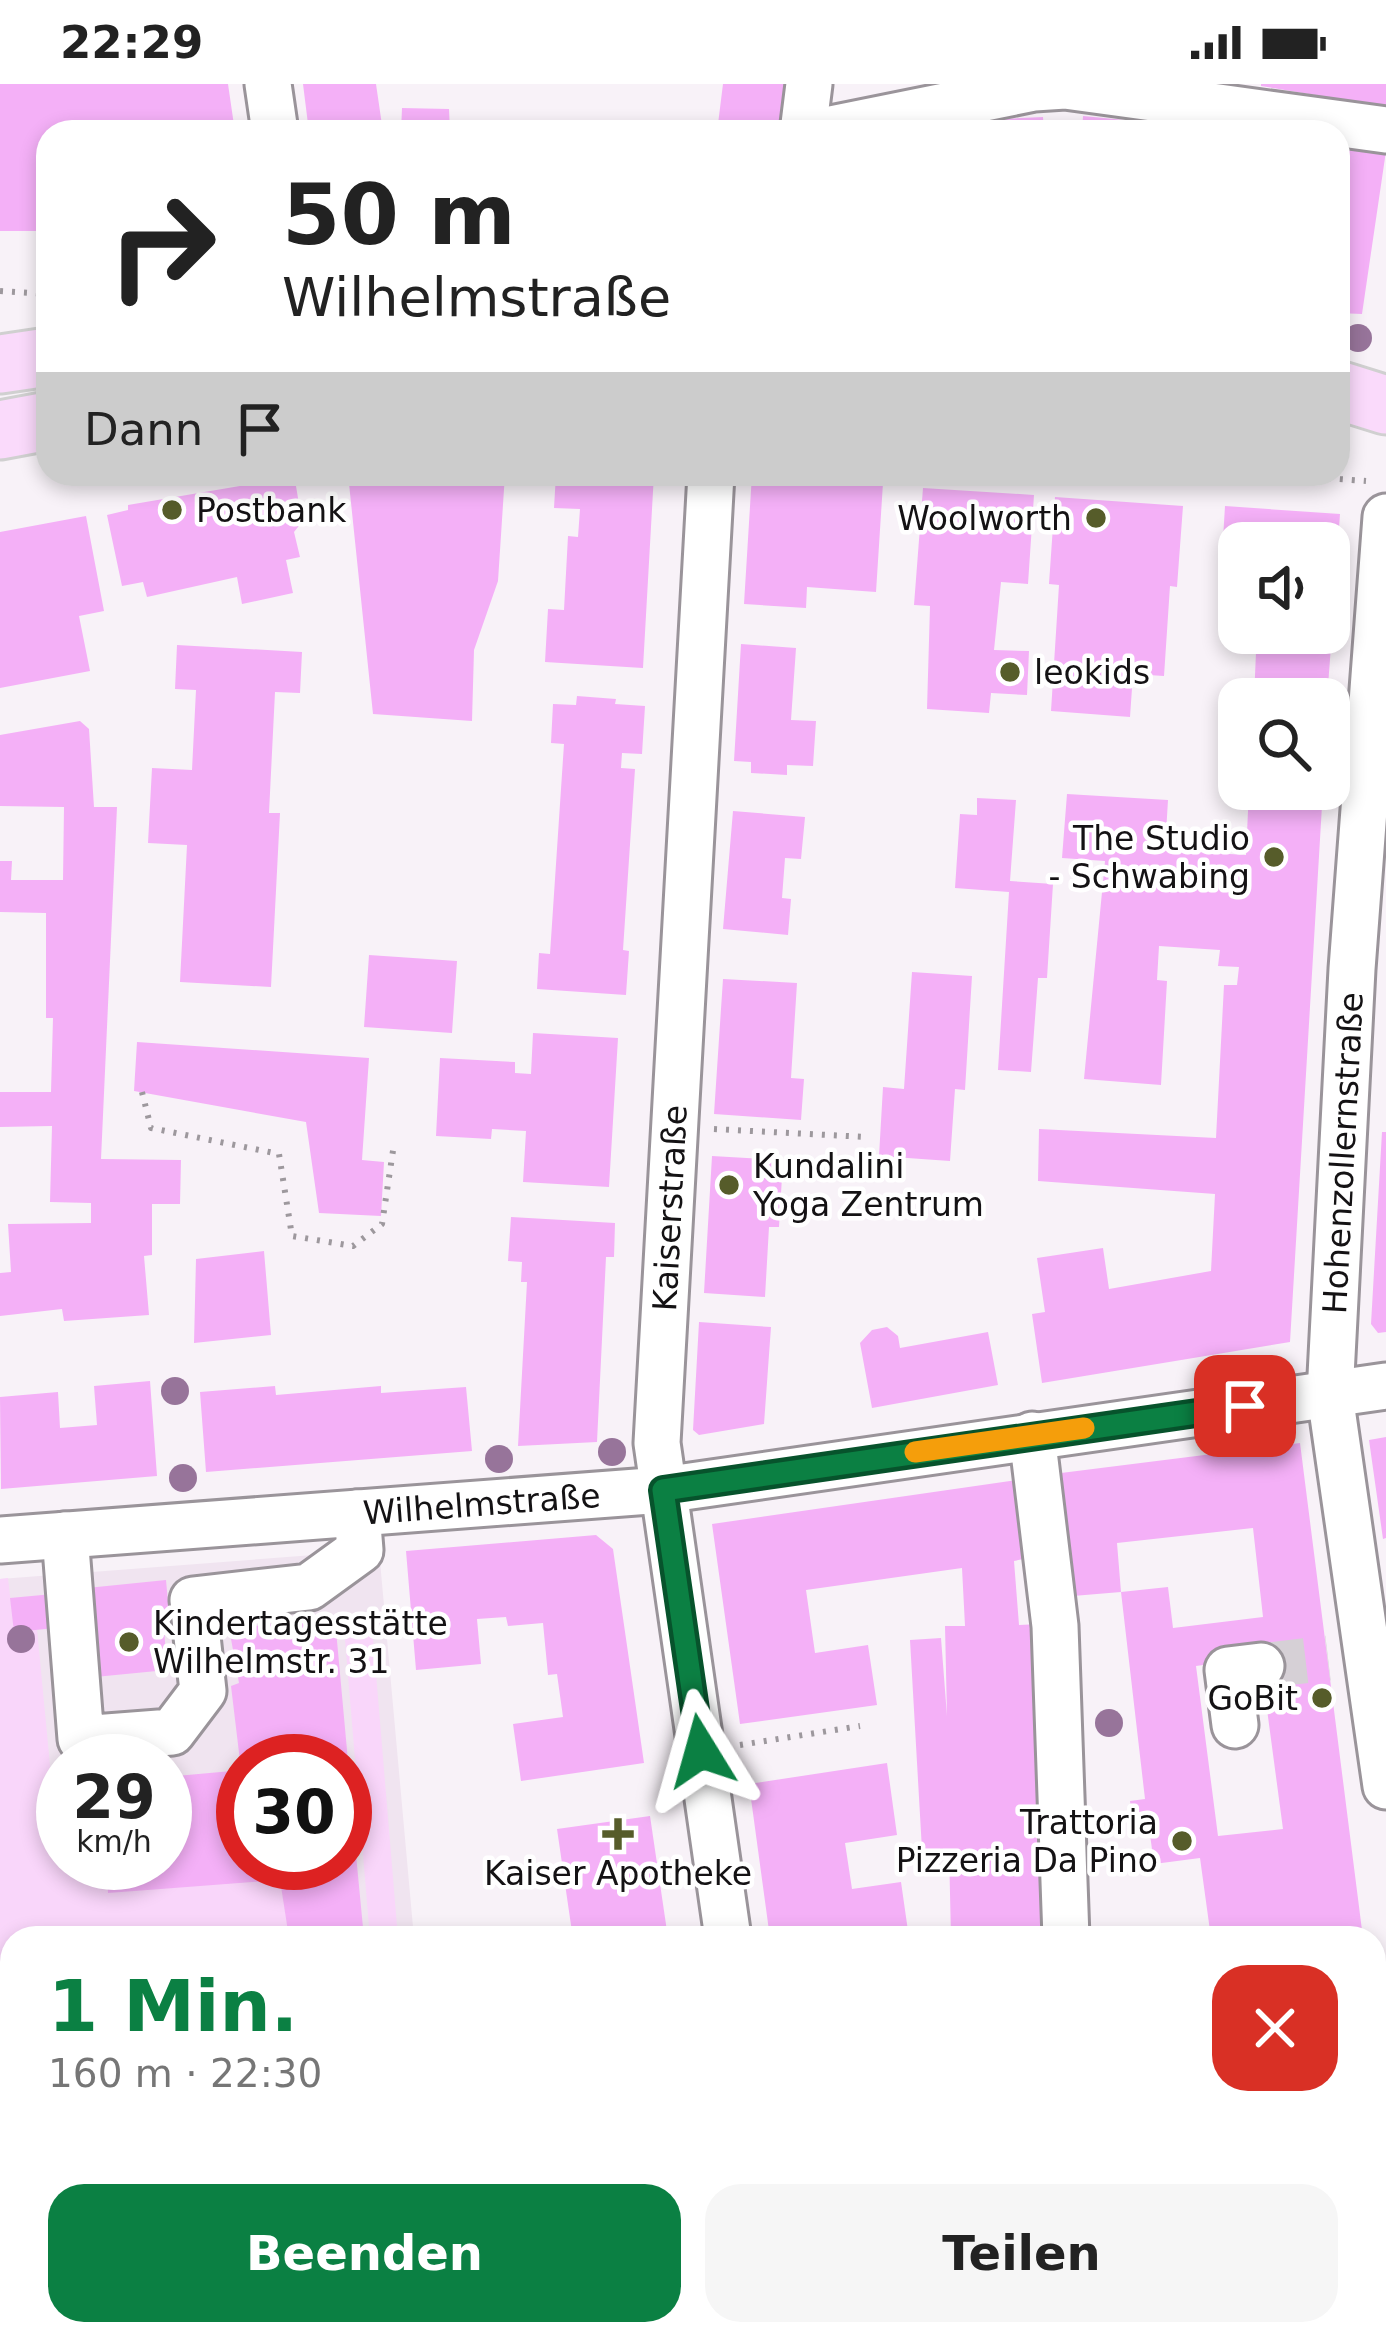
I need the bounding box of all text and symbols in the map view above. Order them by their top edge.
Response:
text: 22:29 [60,16,203,69]
text: 50 m [282,166,516,264]
icon: right [84,168,240,324]
text: Wilhelmstraße [282,266,671,329]
icon: arrive [227,396,293,462]
text: Dann [84,403,203,456]
place label: Postbank [196,491,347,530]
marker: Postbank [159,497,185,523]
place label: Woolworth [897,499,1072,538]
marker: Woolworth [1083,505,1109,531]
map controls [1218,522,1350,810]
button: sound [1218,522,1350,654]
place label: leokids [1034,653,1150,692]
marker: leokids [997,659,1023,685]
button: search [1218,678,1350,810]
place label: The Studio - Schwabing [1048,819,1250,896]
marker: The Studio - Schwabing [1261,844,1287,870]
street label: Hohenzollernstraße [1315,991,1371,1315]
street label: Kaiserstraße [645,1104,695,1312]
place label: Kundalini Yoga Zentrum [752,1147,984,1224]
marker: Kundalini Yoga Zentrum [716,1172,742,1198]
pin [1194,1355,1296,1457]
icon: arrive [1212,1373,1278,1439]
street label: Wilhelmstraße [362,1475,602,1532]
place label: Kindertagesstätte Wilhelmstr. 31 [153,1604,448,1681]
marker: Kindertagesstätte Wilhelmstr. 31 [116,1629,142,1655]
place label: GoBit [1207,1679,1298,1718]
marker: GoBit [1309,1685,1335,1711]
position arrow [638,1688,764,1814]
speed limit sign: 30 [216,1734,372,1890]
text: 29 [72,1762,156,1832]
place label: Trattoria Pizzeria Da Pino [896,1803,1158,1880]
marker: Kaiser Apotheke [605,1821,631,1847]
text: km/h [76,1824,152,1859]
marker: Trattoria Pizzeria Da Pino [1169,1828,1195,1854]
place label: Kaiser Apotheke [484,1854,752,1893]
text: 1 Min. [48,1964,298,2048]
button: close [1212,1965,1338,2091]
text: 160 m · 22:30 [48,2051,322,2096]
button: Beenden [48,2184,681,2322]
button: Teilen [705,2184,1338,2322]

